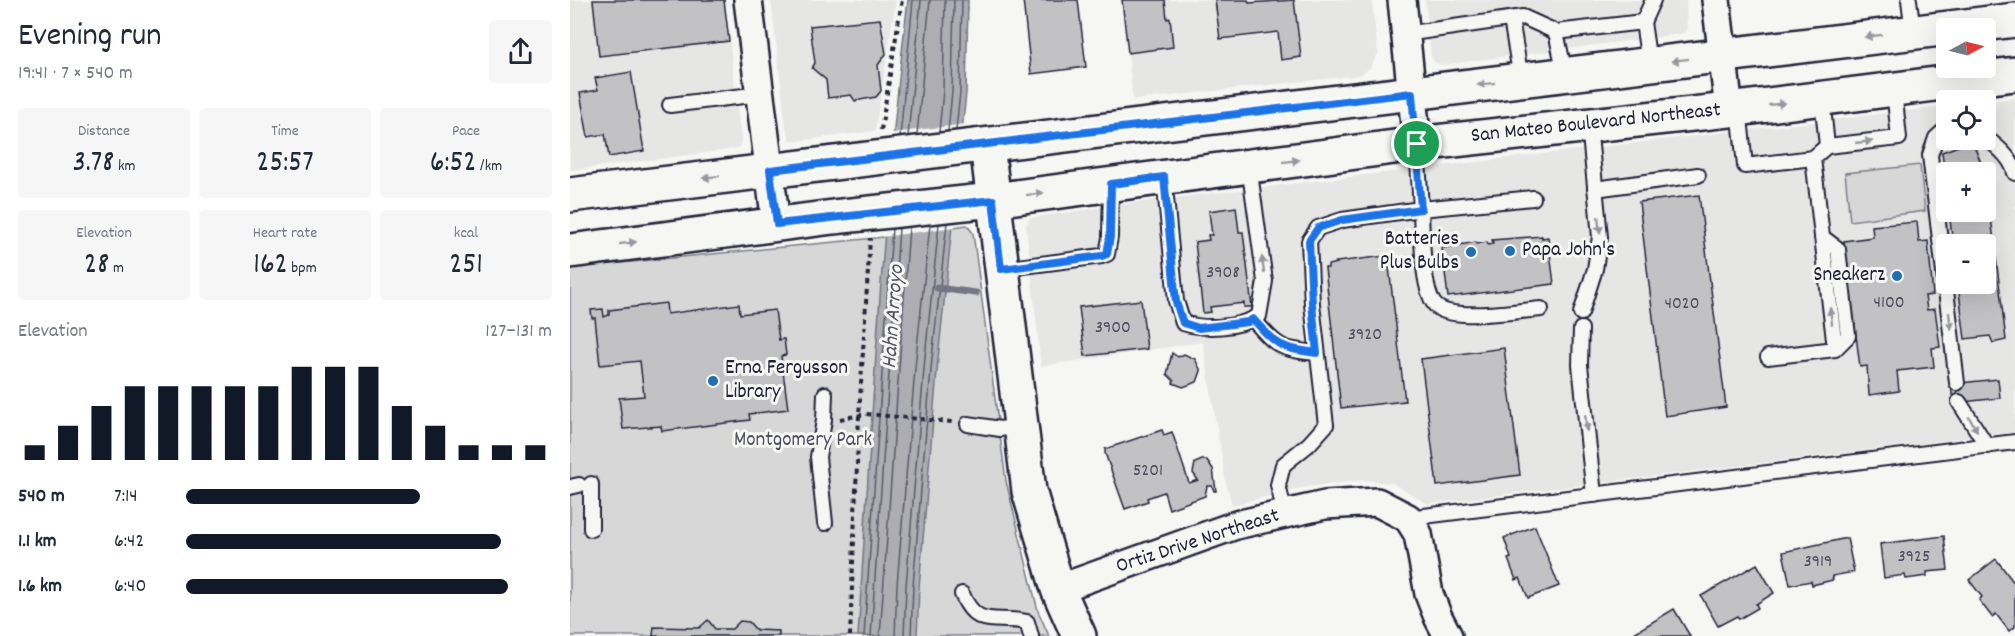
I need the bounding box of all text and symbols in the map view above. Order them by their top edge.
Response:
text: Evening run [18,14,162,61]
north arrow [1936,18,1996,78]
map controls [1936,18,1996,294]
button: share [489,20,552,83]
one-way arrow [1864,32,1883,41]
one-way arrow [1670,55,1689,64]
text: 19:41 · 7 × 540 m [18,60,133,88]
one-way arrow [1477,79,1496,88]
button: locate [1936,90,1996,150]
street label: San Mateo Boulevard Northeast [1470,96,1723,152]
one-way arrow [1767,99,1786,108]
pin [1391,118,1442,169]
text: Distance [78,120,130,143]
text: Time [271,120,299,143]
text: Pace [452,120,480,143]
icon: arrive [1400,127,1433,160]
one-way arrow [1855,137,1874,146]
text: 3.78 [72,143,114,186]
text: 25:57 [256,143,314,186]
text: 6:52 [430,143,476,186]
text: km [114,155,136,178]
text: /km [476,155,502,178]
one-way arrow [1282,156,1301,165]
button: + [1936,162,1996,222]
one-way arrow [702,173,721,182]
one-way arrow [1026,189,1045,199]
one-way arrow [1594,216,1604,235]
text: Elevation [76,222,132,245]
text: Heart rate [253,222,317,245]
text: kcal [454,222,478,245]
place label: Batteries Plus Bulbs [1380,225,1459,279]
button: − [1936,234,1996,294]
place label: Papa John's [1522,236,1615,266]
one-way arrow [619,239,638,248]
marker: Papa John's [1503,244,1517,258]
text: 28 [84,245,109,288]
text: 162 [253,245,288,288]
text: 251 [449,245,483,288]
marker: Batteries Plus Bulbs [1464,245,1478,259]
one-way arrow [1258,256,1267,275]
text: m [109,257,124,280]
text: bpm [288,257,317,280]
house number: 3908 [1206,261,1240,286]
place label: Sneakerz [1813,261,1885,291]
water label: Hahn Arroyo [875,263,913,370]
marker: Sneakerz [1890,269,1904,283]
house number: 4100 [1873,291,1905,316]
house number: 4020 [1665,292,1699,317]
one-way arrow [1827,307,1836,326]
one-way arrow [1945,311,1955,330]
house number: 3900 [1095,316,1131,341]
text: Elevation [18,318,88,346]
text: 127–131 m [485,318,552,346]
house number: 3920 [1348,323,1382,348]
place label: Erna Fergusson Library [725,354,848,408]
marker: Erna Fergusson Library [706,374,720,388]
one-way arrow [1582,414,1591,433]
one-way arrow [1967,416,1978,432]
park label: Montgomery Park [734,426,872,456]
house number: 5201 [1133,459,1163,484]
text: 540 m [18,483,65,511]
text: 7:14 [114,483,138,511]
street label: Ortiz Drive Northeast [1112,501,1284,583]
text: 1.1 km [18,528,57,556]
text: 6:42 [114,528,144,556]
house number: 3925 [1898,545,1930,570]
house number: 3919 [1804,550,1832,575]
text: 1.6 km [18,573,62,601]
text: 6:40 [114,573,146,601]

